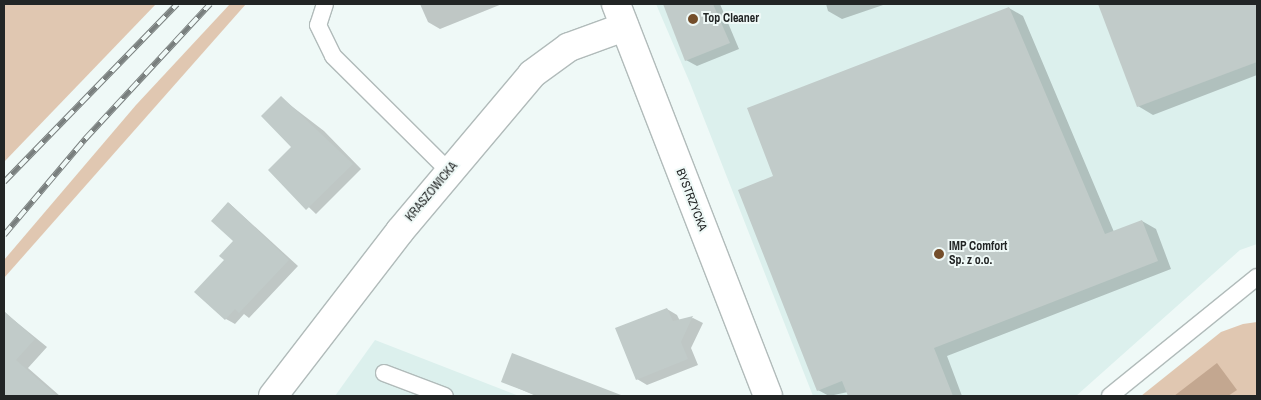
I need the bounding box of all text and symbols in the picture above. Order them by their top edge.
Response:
place label: Top Cleaner [703,12,759,26]
marker: Top Cleaner [687,13,699,25]
street label: KRASZOWICKA [403,160,461,224]
street label: BYSTRZYCKA [673,167,709,233]
place label: IMP Comfort Sp. z o.o. [949,240,1007,268]
marker: IMP Comfort Sp. z o.o. [933,248,945,260]

